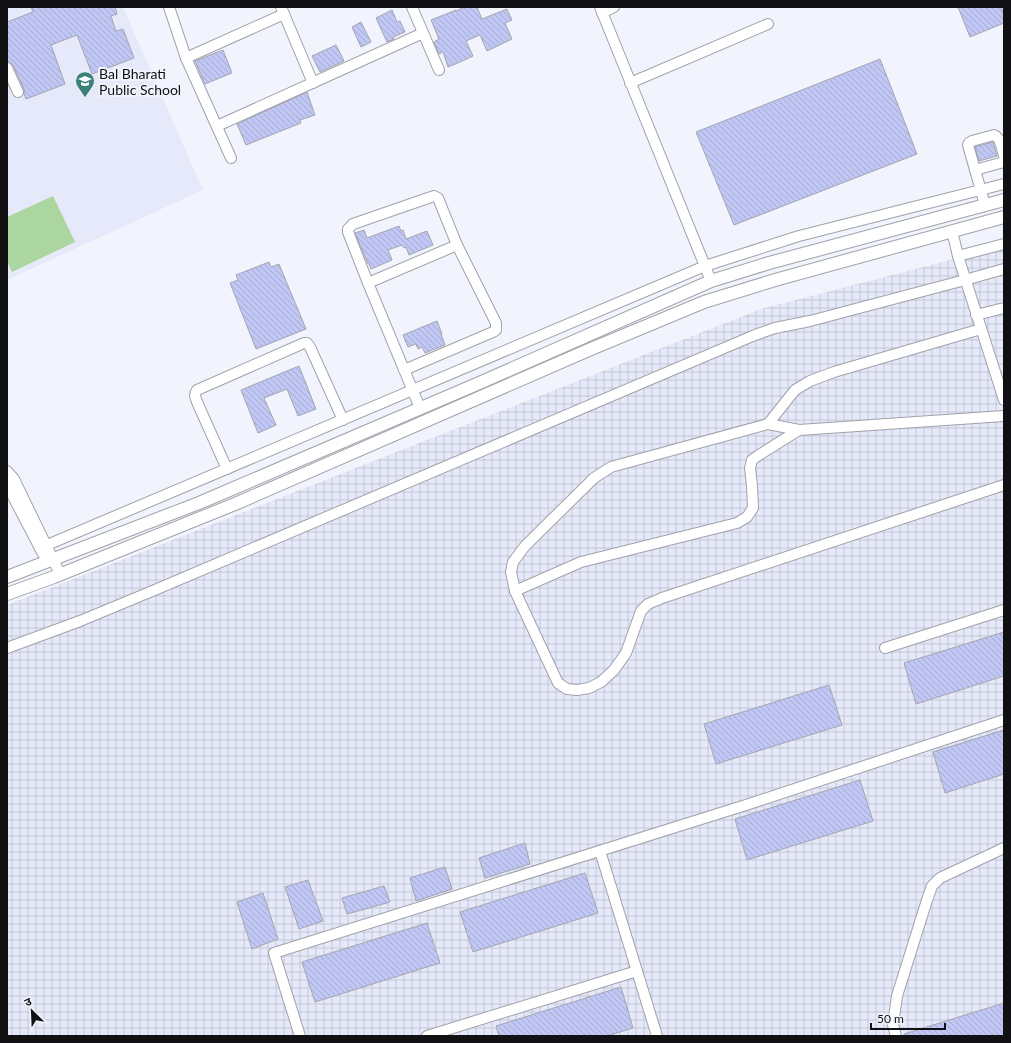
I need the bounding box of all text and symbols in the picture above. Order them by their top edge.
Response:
place label: Bal Bharati Public School [99,65,181,98]
school or university icon: Bal Bharati Public School [74,70,96,98]
north arrow [12,991,52,1031]
text: उ [22,994,34,1009]
scale bar [871,1005,945,1031]
text: 50 m [877,1011,904,1026]

